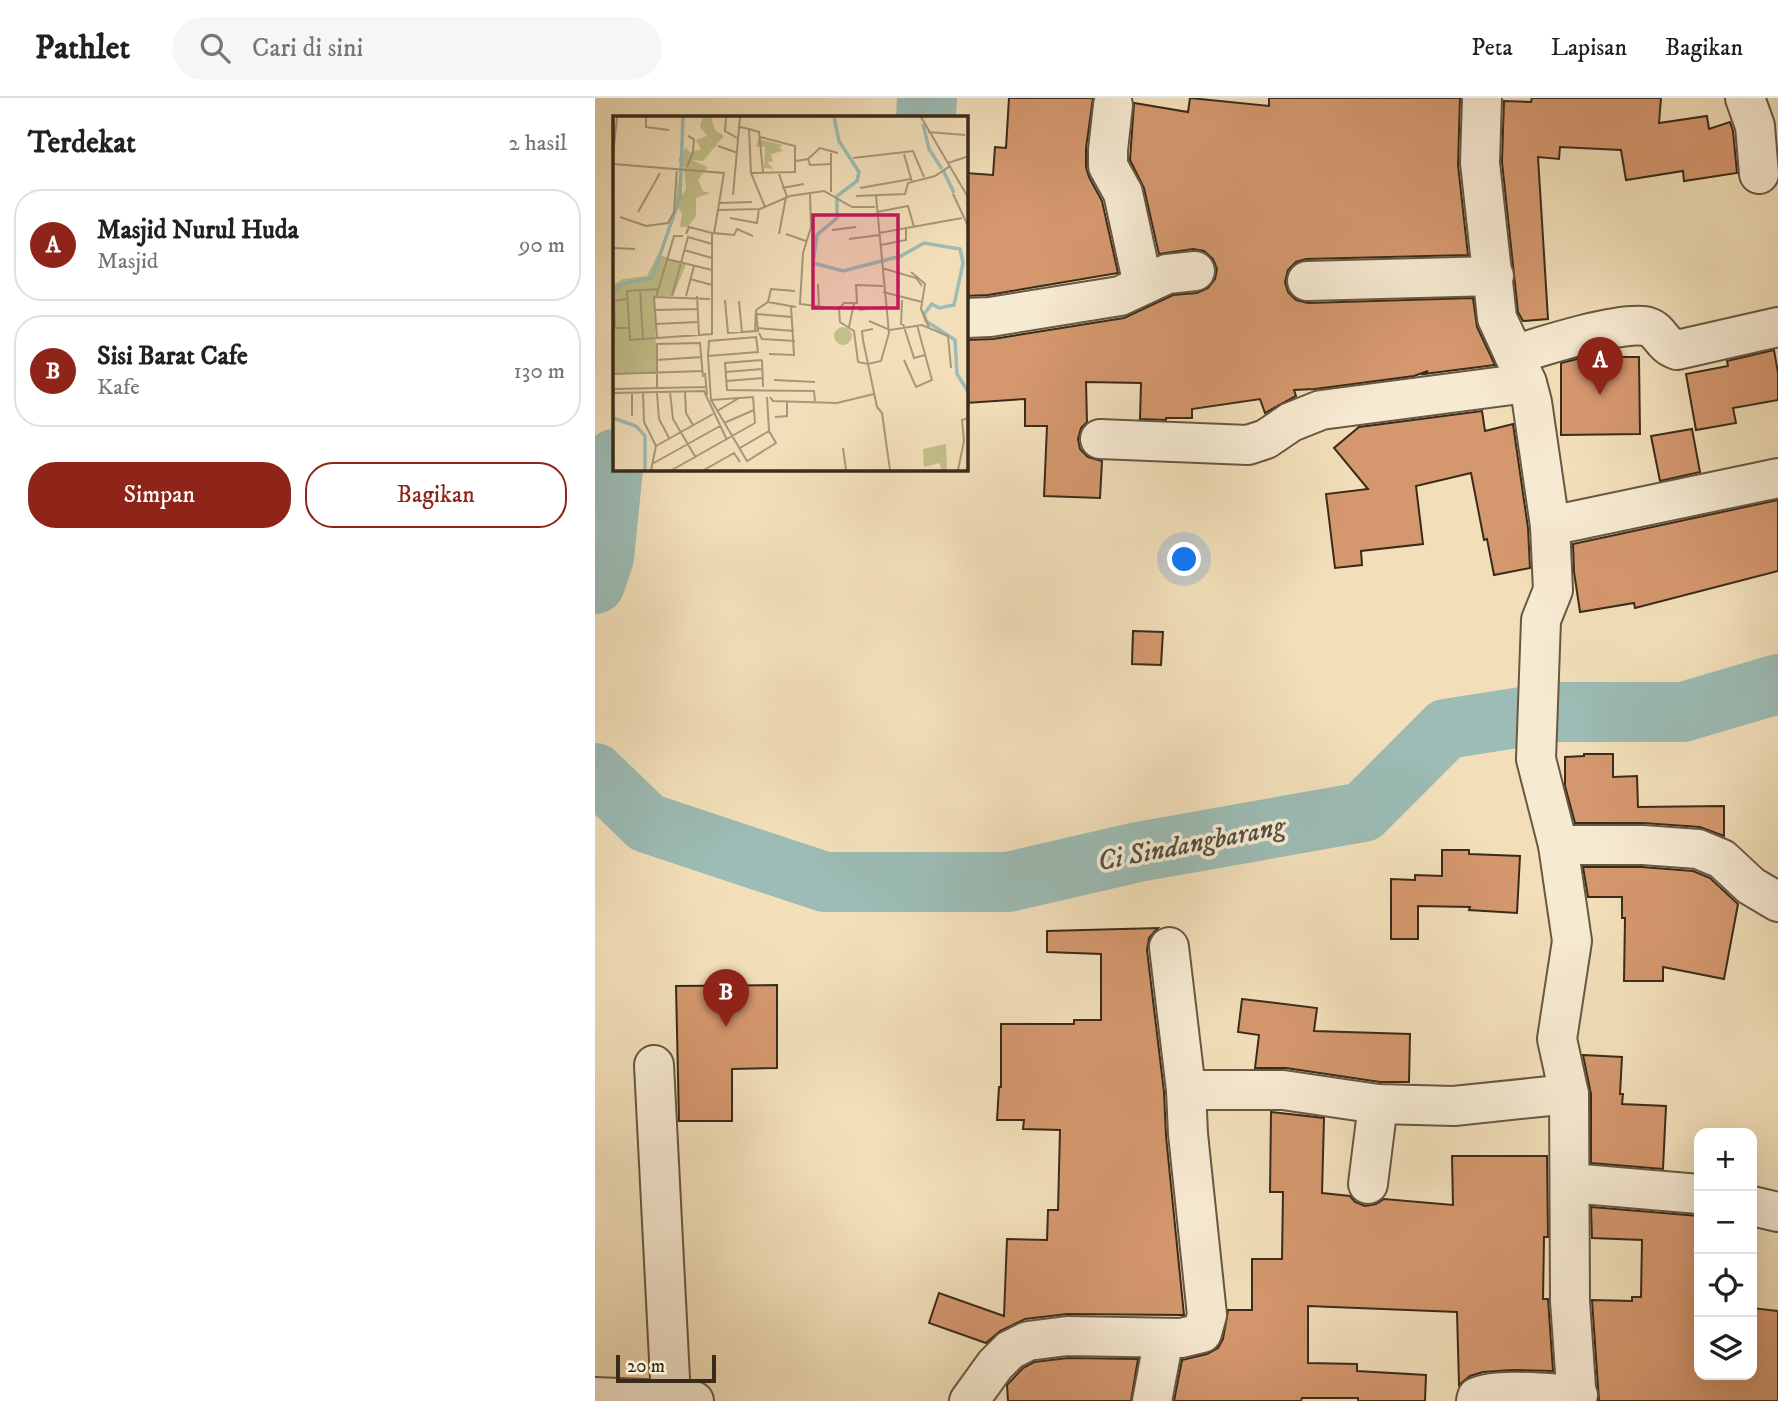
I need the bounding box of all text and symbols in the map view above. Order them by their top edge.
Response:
search box [172,17,662,80]
text: Pathlet [35,28,130,69]
icon: search [196,29,234,67]
text: Cari di sini [252,32,363,65]
text: Peta [1471,33,1513,63]
text: Lapisan [1551,33,1627,63]
text: Bagikan [1665,33,1743,63]
inset map [613,116,968,471]
text: Terdekat [28,125,136,162]
text: 2 hasil [508,129,567,158]
text: Masjid Nurul Huda [97,214,299,247]
text: A [46,231,60,260]
text: 90 m [519,231,565,260]
text: Masjid [97,247,158,276]
pin: A [1577,337,1623,395]
text: Sisi Barat Cafe [97,340,248,373]
text: B [46,357,60,386]
text: 130 m [513,357,565,386]
text: Kafe [97,373,140,402]
button: Simpan [28,462,291,528]
button: Bagikan [305,462,567,528]
your location [1167,542,1201,576]
water label: Ci Sindangbarang [1094,808,1290,879]
pin: B [703,969,749,1027]
map controls [1694,1128,1757,1380]
button: + [1694,1128,1757,1191]
button: − [1694,1191,1757,1254]
button: locate [1694,1254,1757,1317]
button: layers [1694,1317,1757,1380]
scale bar [616,1352,716,1384]
text: 20 m [627,1355,665,1378]

